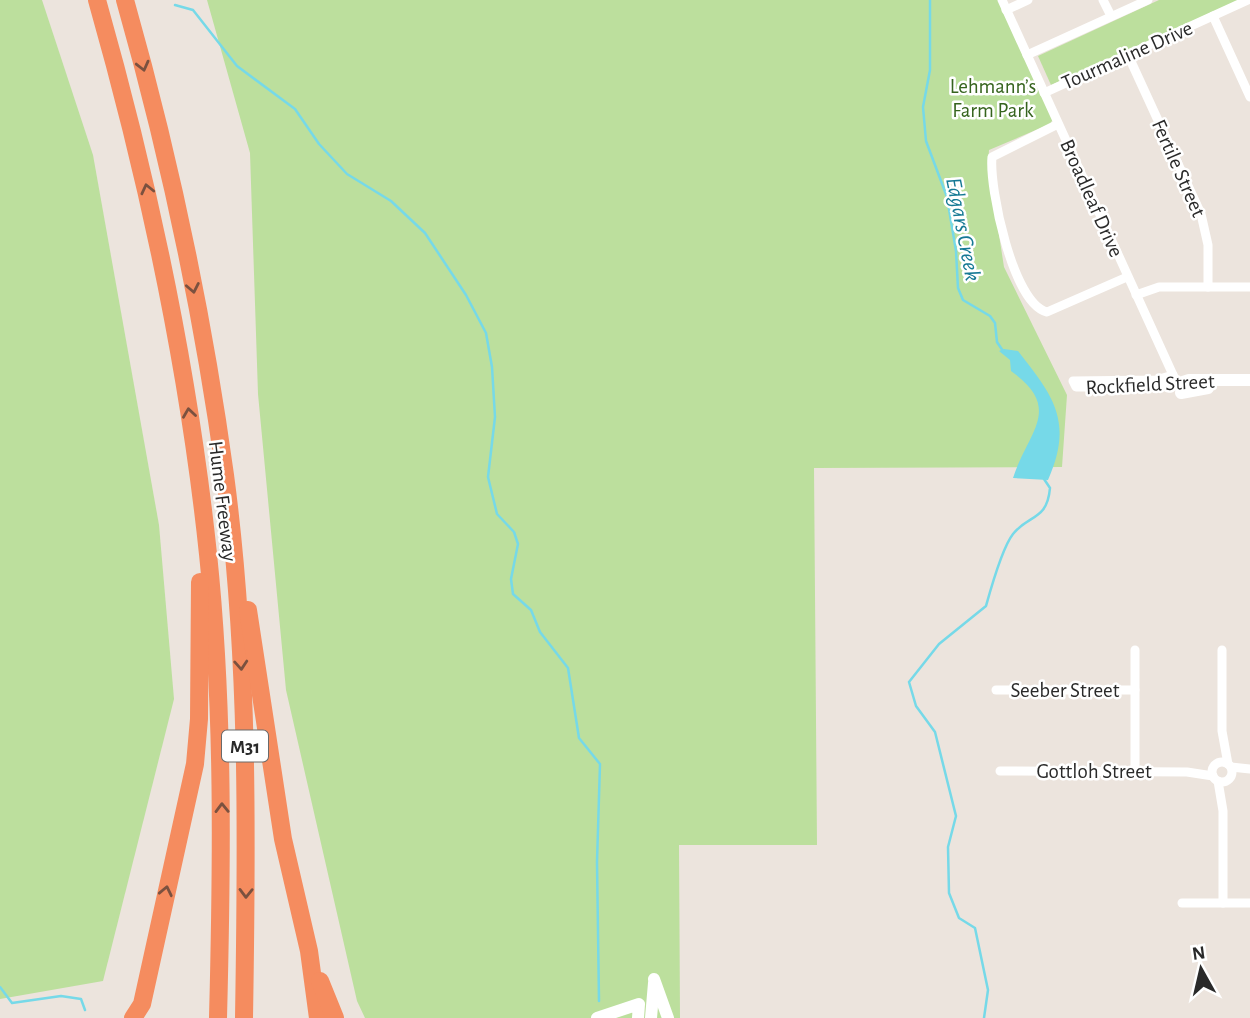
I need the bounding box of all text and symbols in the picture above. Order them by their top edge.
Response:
street label: Tourmaline Drive [1059,17,1196,94]
one-way arrow [135,60,149,72]
park label: Lehmann’s Farm Park [950,76,1036,121]
street label: Fertile Street [1148,116,1209,220]
street label: Broadleaf Drive [1056,136,1127,260]
water label: Edgars Creek [941,176,984,283]
one-way arrow [141,183,156,195]
one-way arrow [185,282,200,294]
street label: Rockfield Street [1085,371,1215,398]
one-way arrow [181,407,196,418]
street label: Hume Freeway [205,440,240,563]
one-way arrow [233,660,248,671]
street label: Seeber Street [1010,680,1120,701]
road number: M31 [222,730,268,762]
street label: Gottloh Street [1036,761,1152,782]
one-way arrow [214,802,230,812]
one-way arrow [157,885,172,897]
one-way arrow [238,888,254,899]
north arrow [1166,934,1236,1004]
text: N [1191,943,1207,964]

